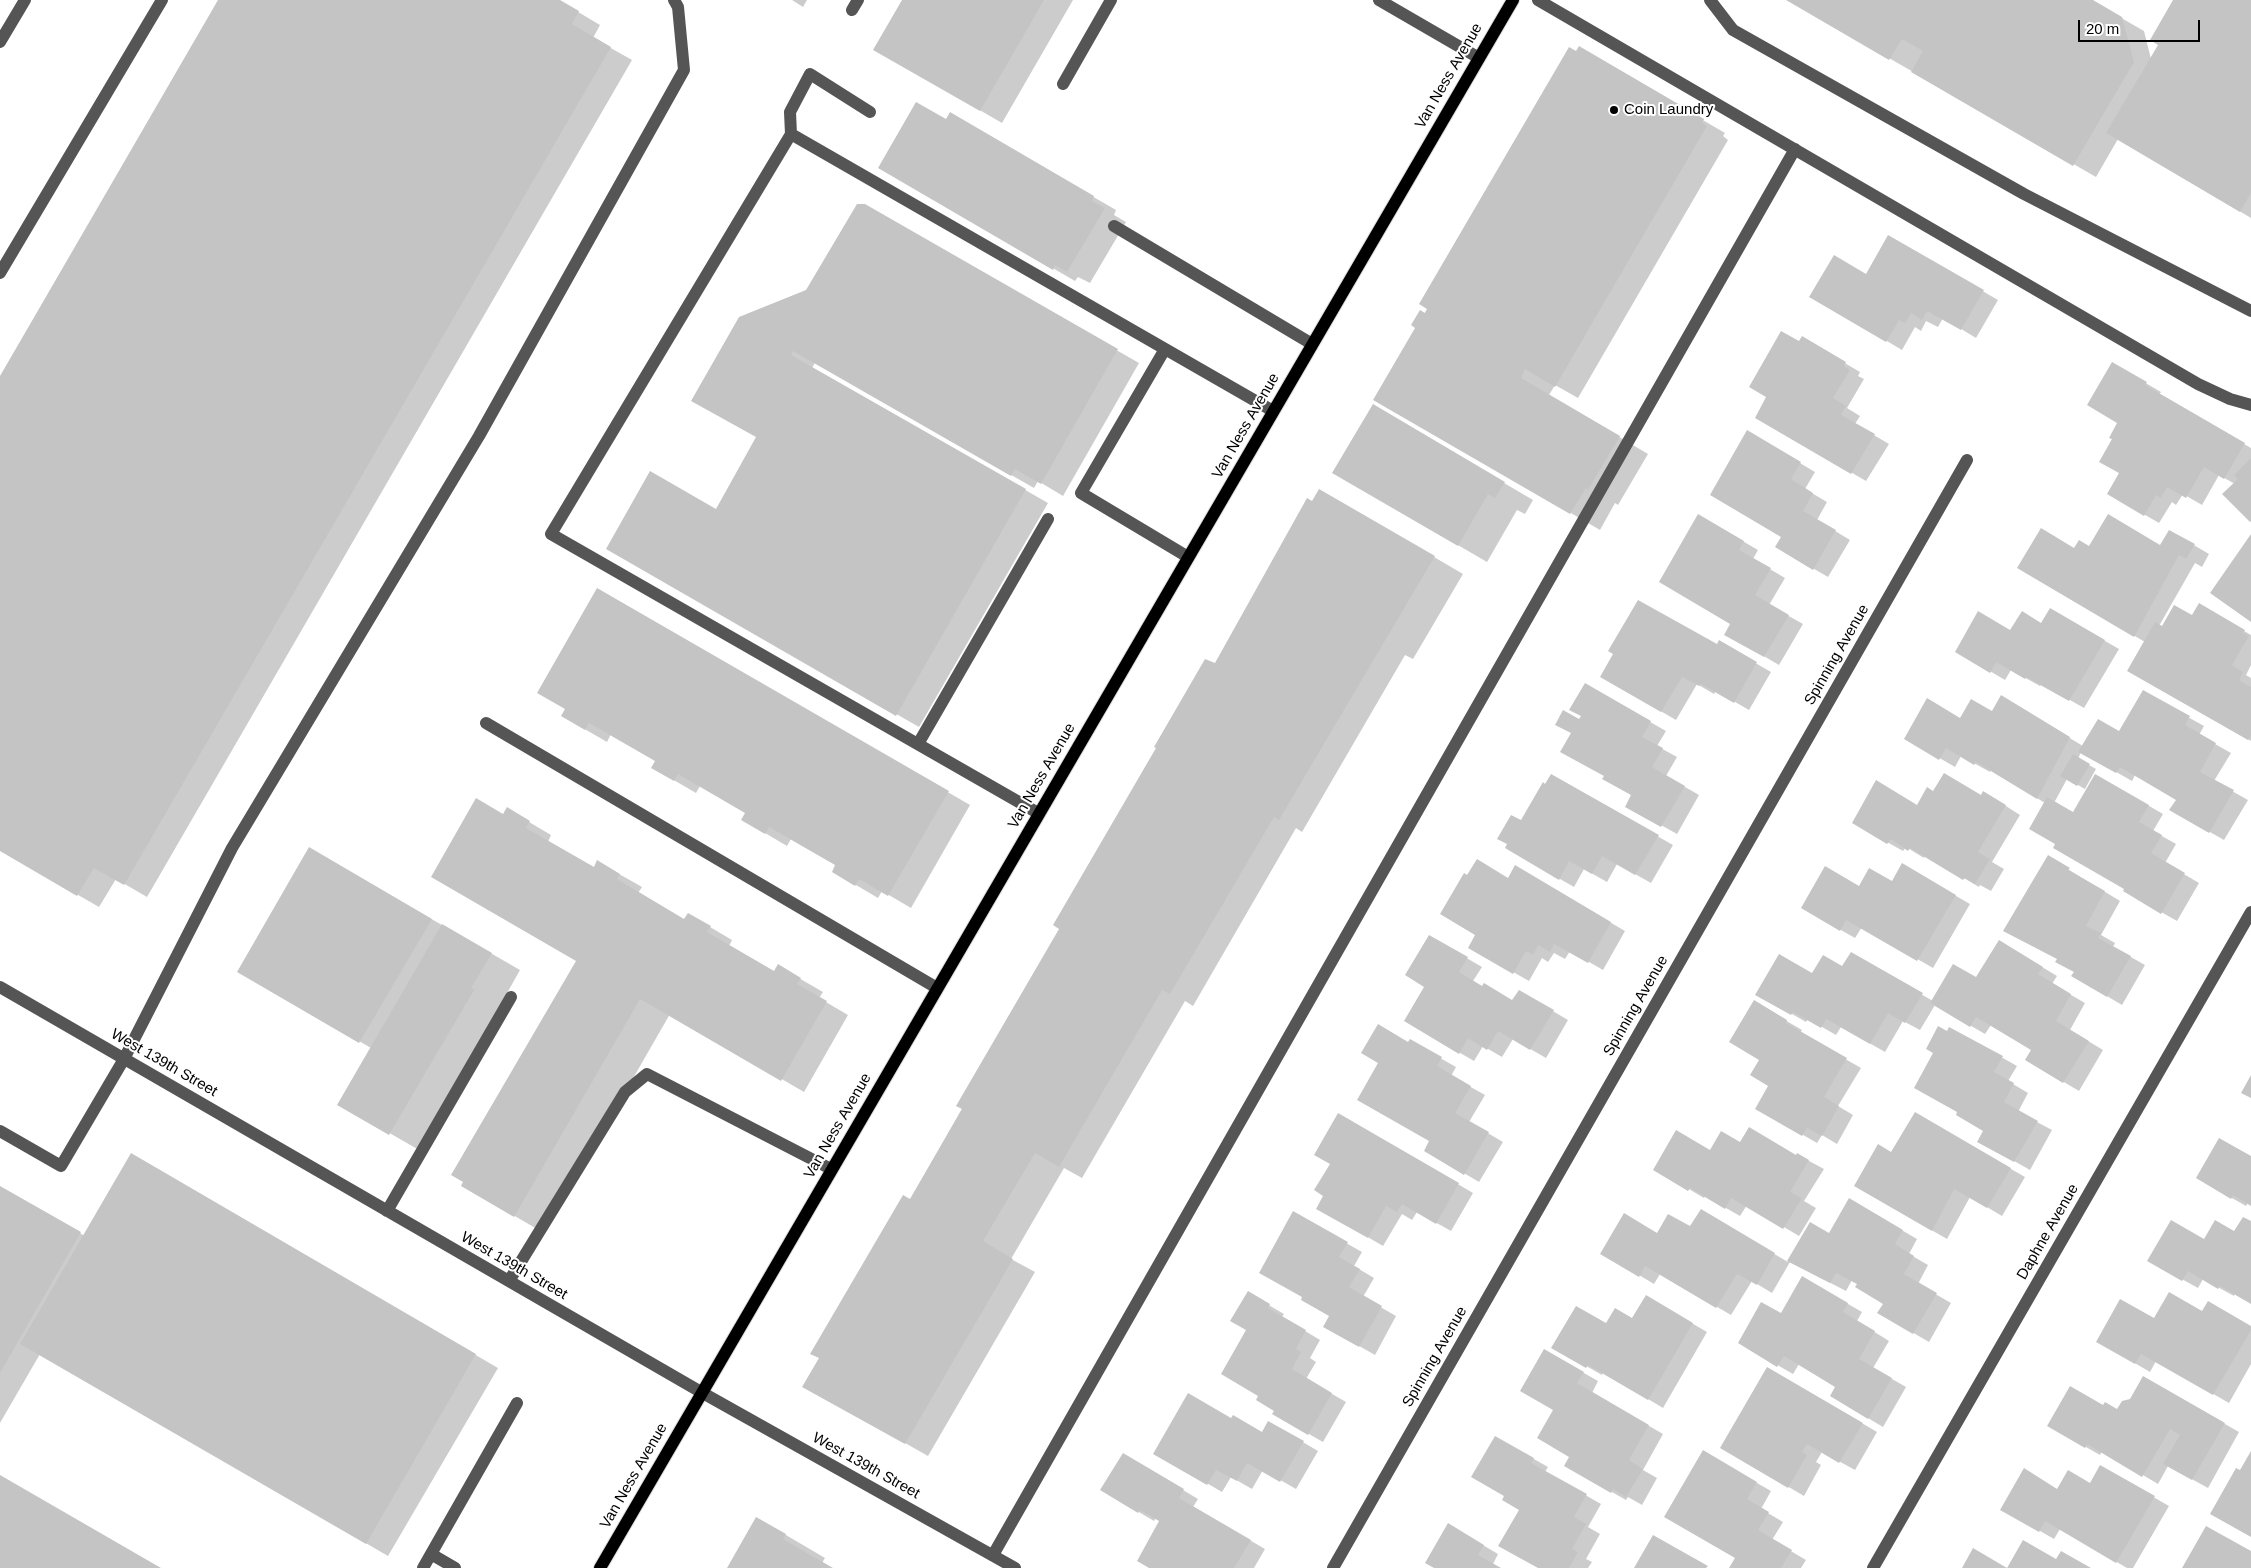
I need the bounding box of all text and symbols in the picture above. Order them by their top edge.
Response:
scale bar [2081,10,2204,42]
street label: Van Ness Avenue [1412,20,1486,132]
text: 20 m [2086,20,2119,37]
place label: Coin Laundry [1624,101,1713,119]
marker: Coin Laundry [1608,104,1620,116]
street label: Van Ness Avenue [1209,370,1283,482]
street label: Spinning Avenue [1801,602,1873,708]
street label: Van Ness Avenue [1005,720,1079,832]
street label: Spinning Avenue [1600,953,1672,1059]
street label: West 139th Street [108,1025,220,1101]
street label: Van Ness Avenue [801,1070,875,1182]
street label: Daphne Avenue [2013,1181,2083,1283]
street label: West 139th Street [458,1228,570,1304]
street label: Spinning Avenue [1399,1304,1471,1410]
street label: Van Ness Avenue [597,1420,671,1532]
street label: West 139th Street [809,1429,923,1503]

